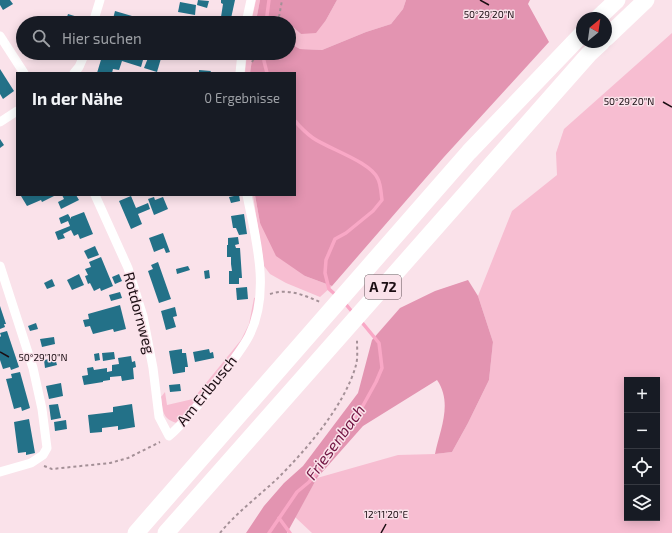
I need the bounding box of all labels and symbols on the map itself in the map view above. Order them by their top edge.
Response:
text: 50°29'20"N [464,8,514,20]
north arrow [576,12,612,48]
text: 50°29'20"N [604,95,654,107]
street label: Rotdornweg [120,270,160,356]
road number: A 72 [365,275,401,299]
text: 50°29'10"N [18,351,68,363]
street label: Am Erlbusch [172,351,240,429]
water label: Friesenbach [301,400,368,483]
text: 12°11'20"E [364,508,408,520]

